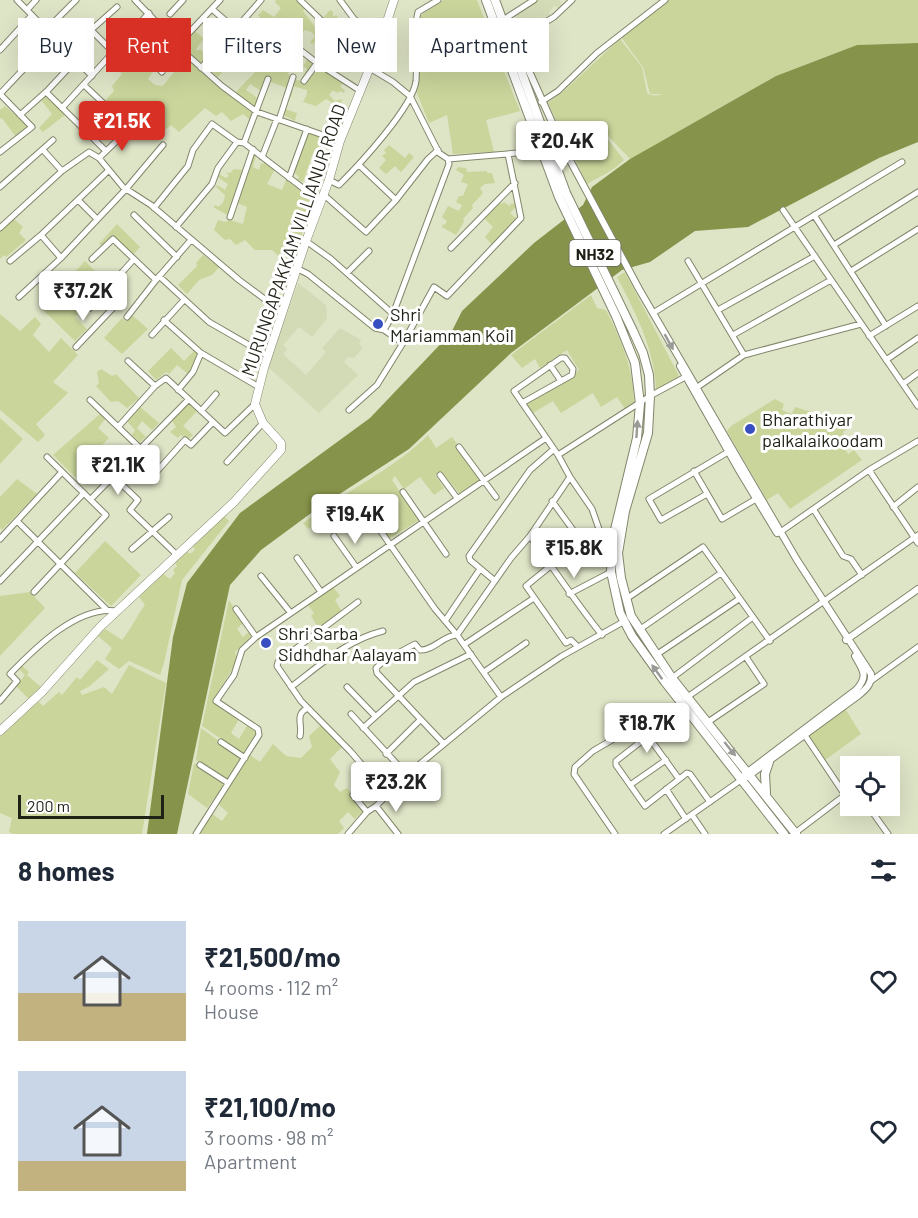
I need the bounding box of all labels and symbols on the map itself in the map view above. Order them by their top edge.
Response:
pin: ₹21.5K [73,101,171,152]
street label: MURUNGAPAKKAM VILLIANUR ROAD [236,101,350,379]
pin: ₹20.4K [513,121,611,172]
road number: NH32 [570,240,620,266]
pin: ₹37.2K [34,271,132,322]
place label: Shri Mariamman Koil [390,303,514,346]
marker: Shri Mariamman Koil [371,317,385,331]
one-way arrow [664,334,674,351]
place label: Bharathiyar palkalaikoodam [762,408,883,451]
one-way arrow [633,420,642,439]
marker: Bharathiyar palkalaikoodam [743,422,757,436]
pin: ₹21.1K [69,445,167,496]
pin: ₹19.4K [306,494,404,545]
pin: ₹15.8K [525,528,623,579]
place label: Shri Sarba Sidhdhar Aalayam [278,622,417,665]
marker: Shri Sarba Sidhdhar Aalayam [259,636,273,650]
one-way arrow [651,665,663,681]
pin: ₹18.7K [598,703,696,754]
one-way arrow [723,741,736,757]
pin: ₹23.2K [347,762,445,813]
scale bar [18,792,164,820]

